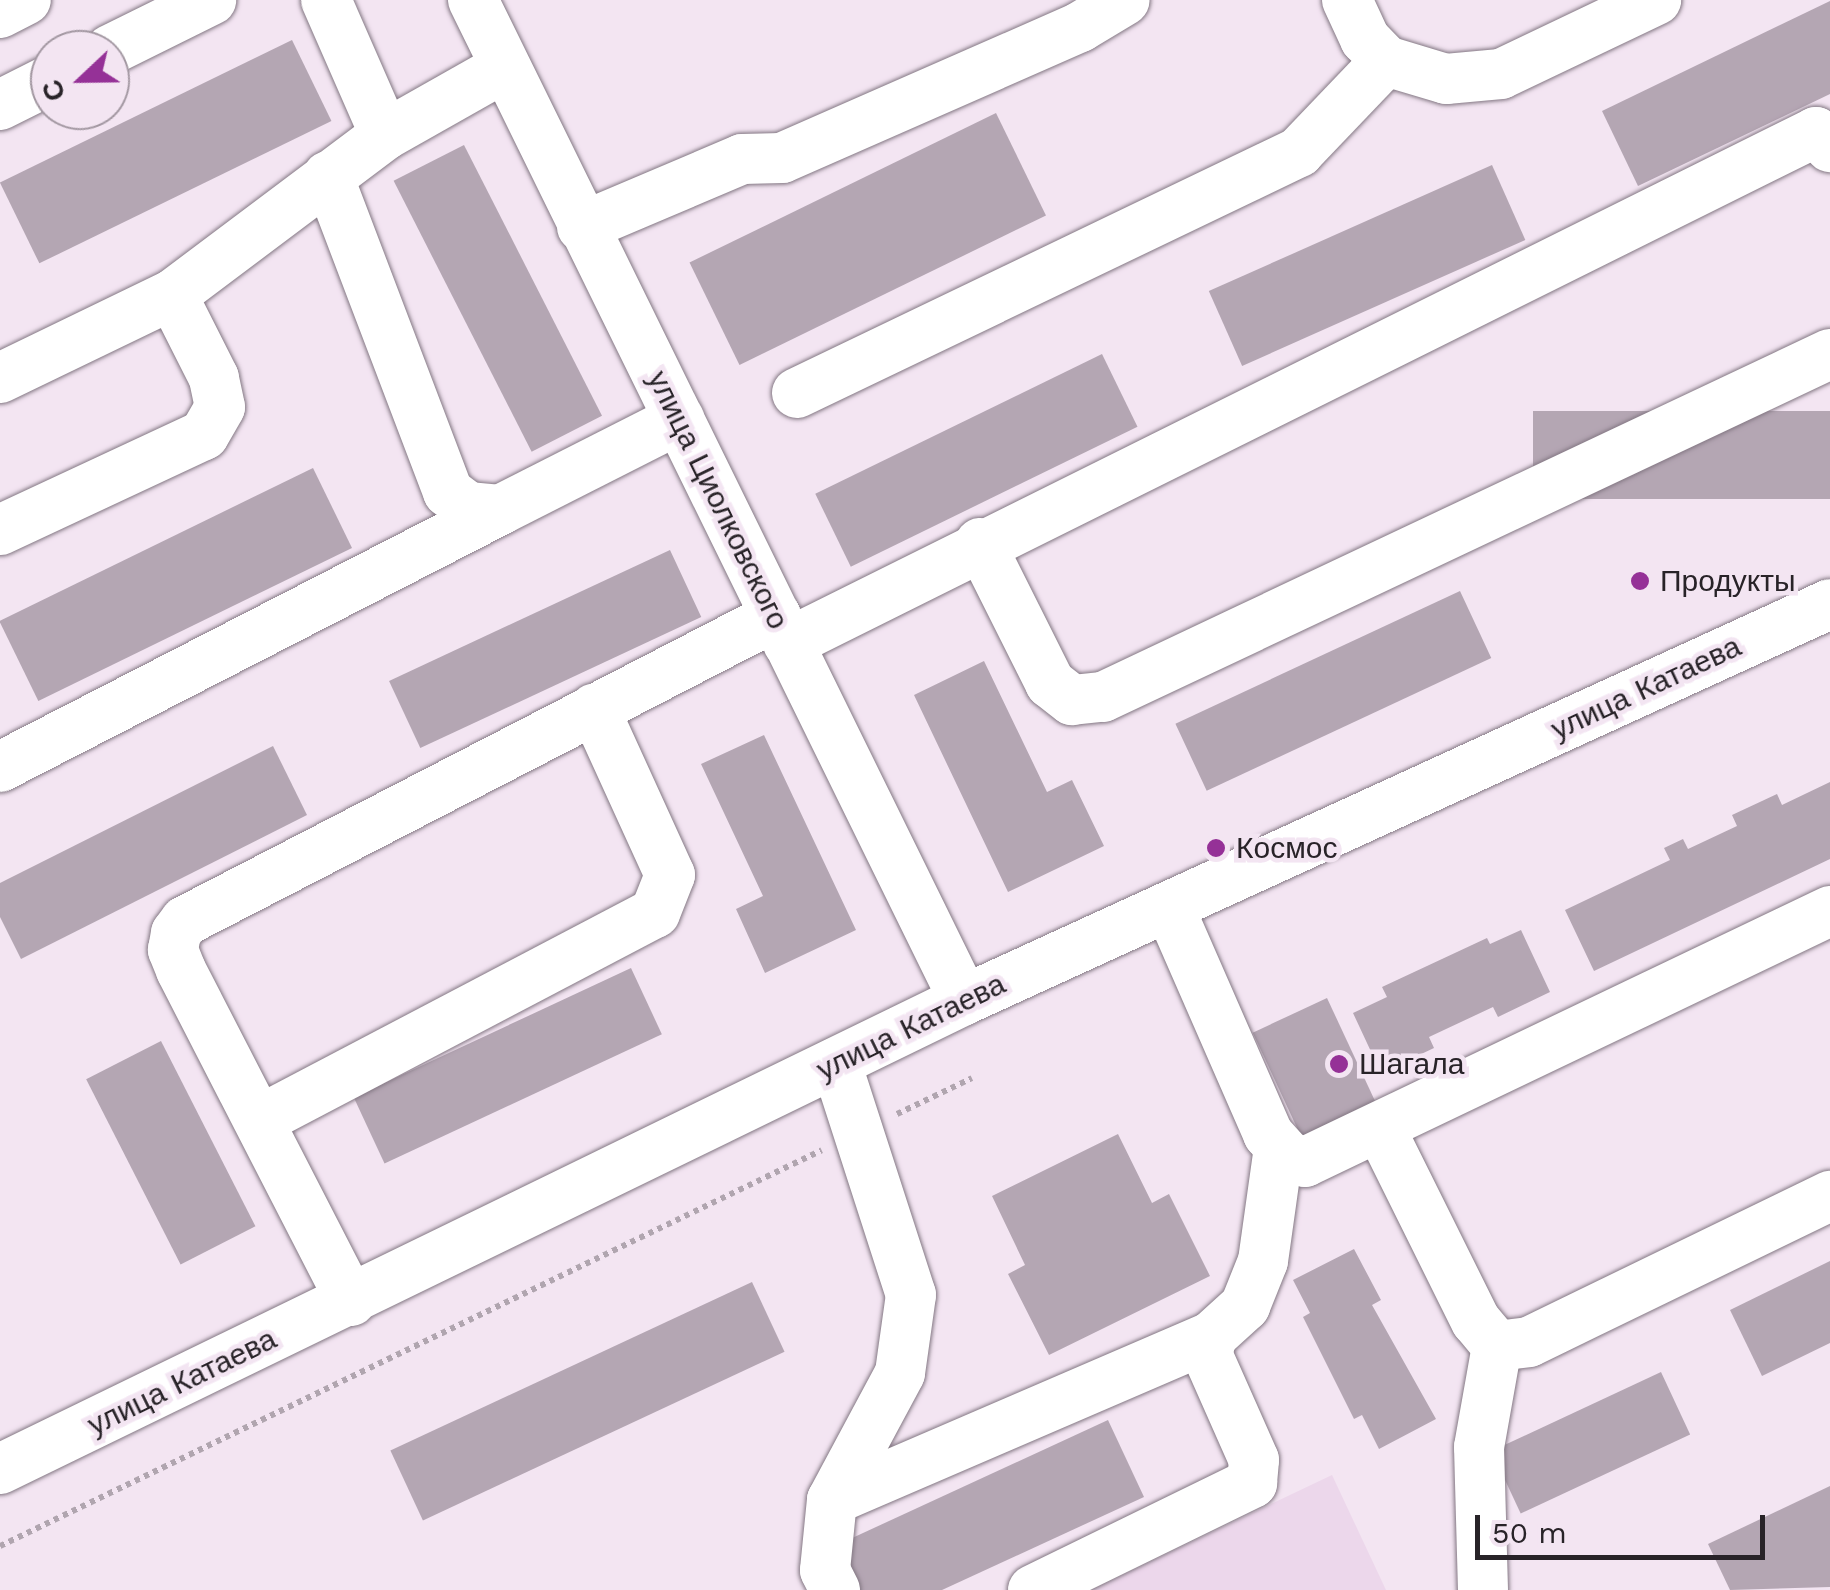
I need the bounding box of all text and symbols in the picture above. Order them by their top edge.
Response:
north arrow [30,30,130,130]
text: С [34,75,73,106]
street label: улица Циолковского [640,365,796,635]
place label: Продукты [1660,563,1796,599]
marker: Продукты [1629,570,1651,592]
street label: улица Катаева [1545,628,1747,748]
place label: Космос [1236,830,1337,866]
marker: Космос [1205,837,1227,859]
street label: улица Катаева [811,966,1011,1088]
place label: Шагала [1359,1046,1464,1082]
marker: Шагала [1328,1053,1350,1075]
street label: улица Катаева [82,1321,282,1443]
scale bar [1480,1495,1770,1557]
text: 50 m [1492,1515,1567,1550]

